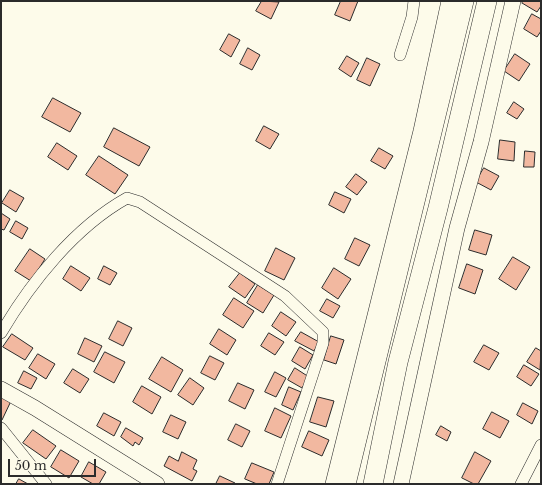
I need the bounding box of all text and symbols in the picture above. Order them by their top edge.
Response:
scale bar [10,451,98,477]
text: 50 m [15,458,47,473]

